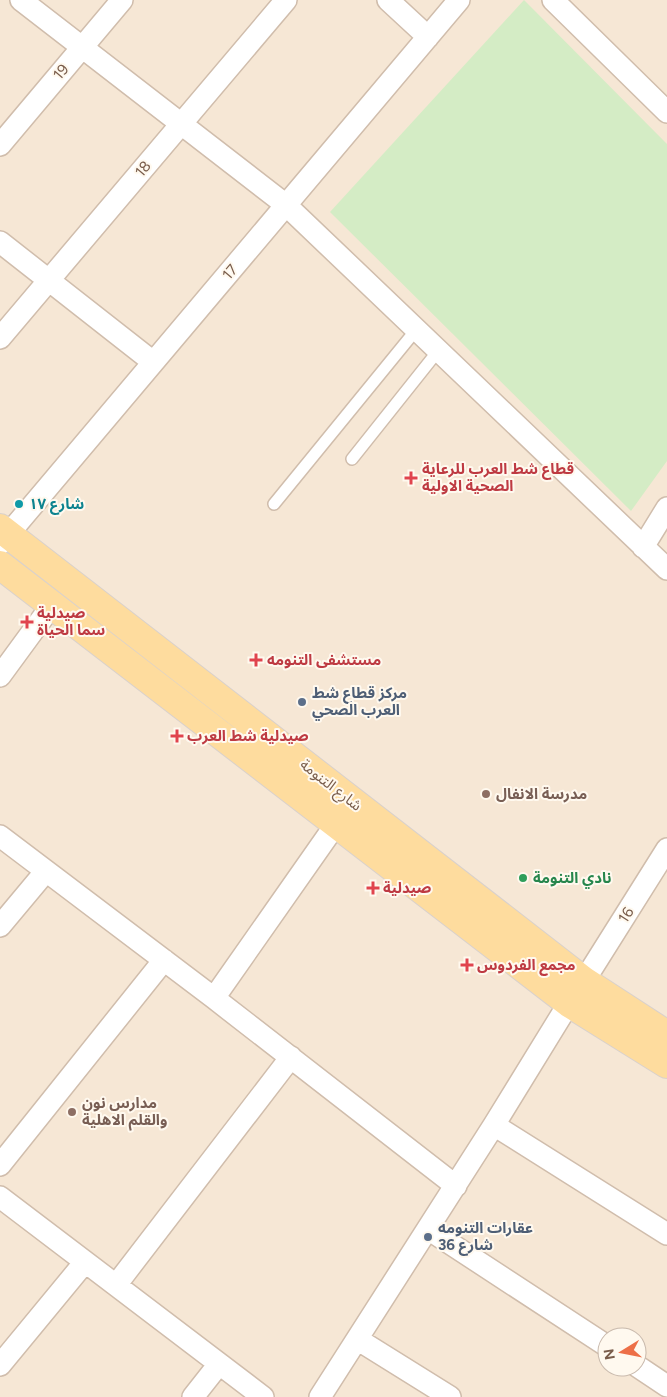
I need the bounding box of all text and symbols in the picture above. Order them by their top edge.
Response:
street label: 19 [49,61,73,83]
street label: 18 [131,157,155,181]
street label: 17 [219,261,241,283]
place label: قطاع شط العرب للرعاية الصحية الاولية [422,460,574,495]
marker: قطاع شط العرب للرعاية الصحية الاولية [404,471,418,485]
place label: شارع ١٧ [29,495,84,515]
marker: شارع ١٧ [13,498,25,510]
place label: صيدلية سما الحياة [37,604,105,639]
marker: صيدلية سما الحياة [21,616,33,628]
place label: مستشفى التنومه [267,651,381,669]
marker: مستشفى التنومه [249,653,263,667]
place label: مركز قطاع شط العرب الصحي [312,684,407,721]
marker: مركز قطاع شط العرب الصحي [296,696,308,708]
place label: صيدلية شط العرب [187,727,309,745]
marker: صيدلية شط العرب [171,730,183,742]
street label: شارع التنومة [295,755,366,817]
place label: مدرسة الانفال [496,785,587,803]
marker: مدرسة الانفال [480,788,492,800]
place label: نادي التنومة [533,869,612,889]
marker: نادي التنومة [517,872,529,884]
place label: صيدلية [383,879,432,897]
marker: صيدلية [367,882,379,894]
street label: 16 [614,904,638,926]
place label: مجمع الفردوس [477,956,576,976]
marker: مجمع الفردوس [461,959,473,971]
place label: مدارس نون والقلم الاهلية [82,1094,167,1131]
marker: مدارس نون والقلم الاهلية [66,1106,78,1118]
place label: عقارات التنومه شارع 36 [438,1219,533,1256]
marker: عقارات التنومه شارع 36 [422,1231,434,1243]
north arrow [597,1327,647,1377]
text: N [600,1347,619,1361]

